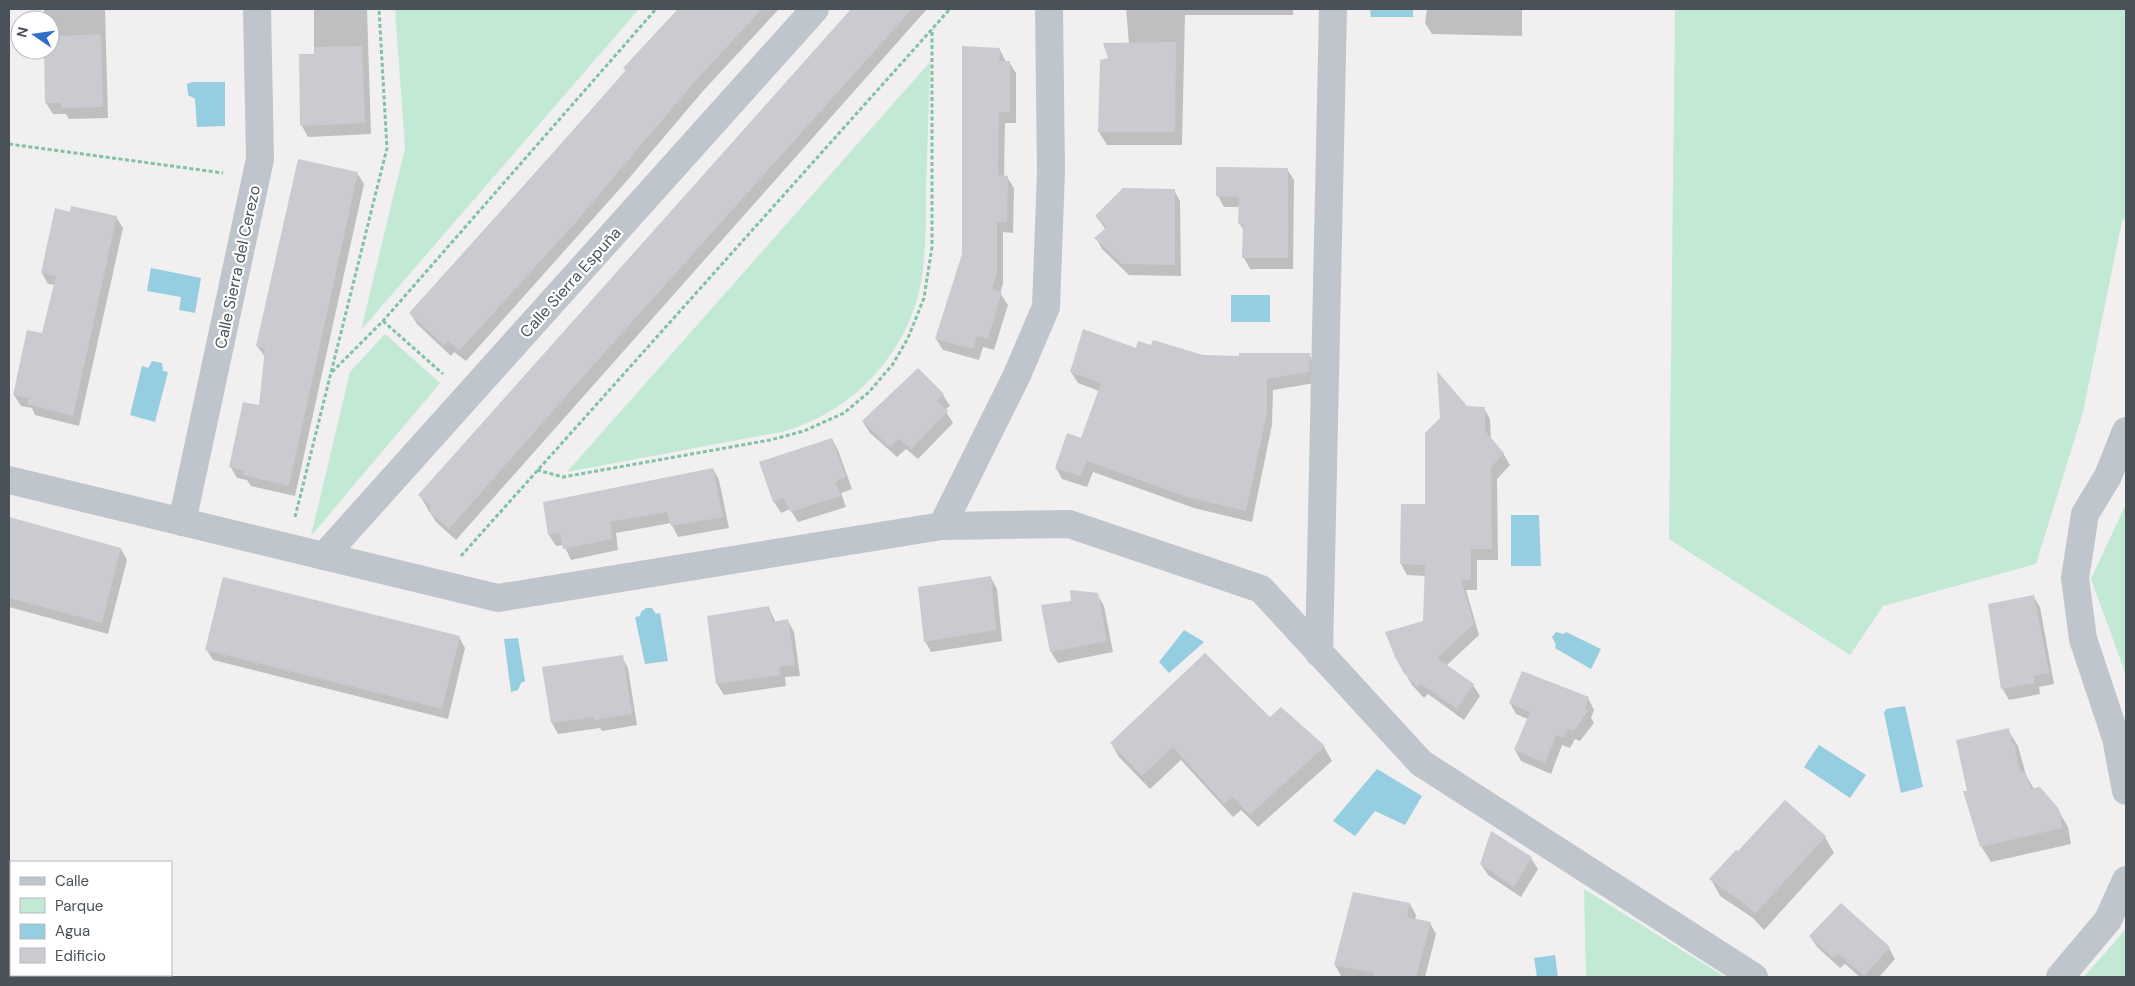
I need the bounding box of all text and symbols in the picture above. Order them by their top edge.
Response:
north arrow [10,10,60,60]
text: N [12,25,32,39]
street label: Calle Sierra del Cerezo [210,183,265,351]
street label: Calle Sierra Espuña [515,223,626,342]
legend [10,861,172,976]
text: Calle [55,871,89,891]
text: Parque [55,896,103,916]
text: Agua [55,921,90,941]
text: Edificio [55,946,106,966]

